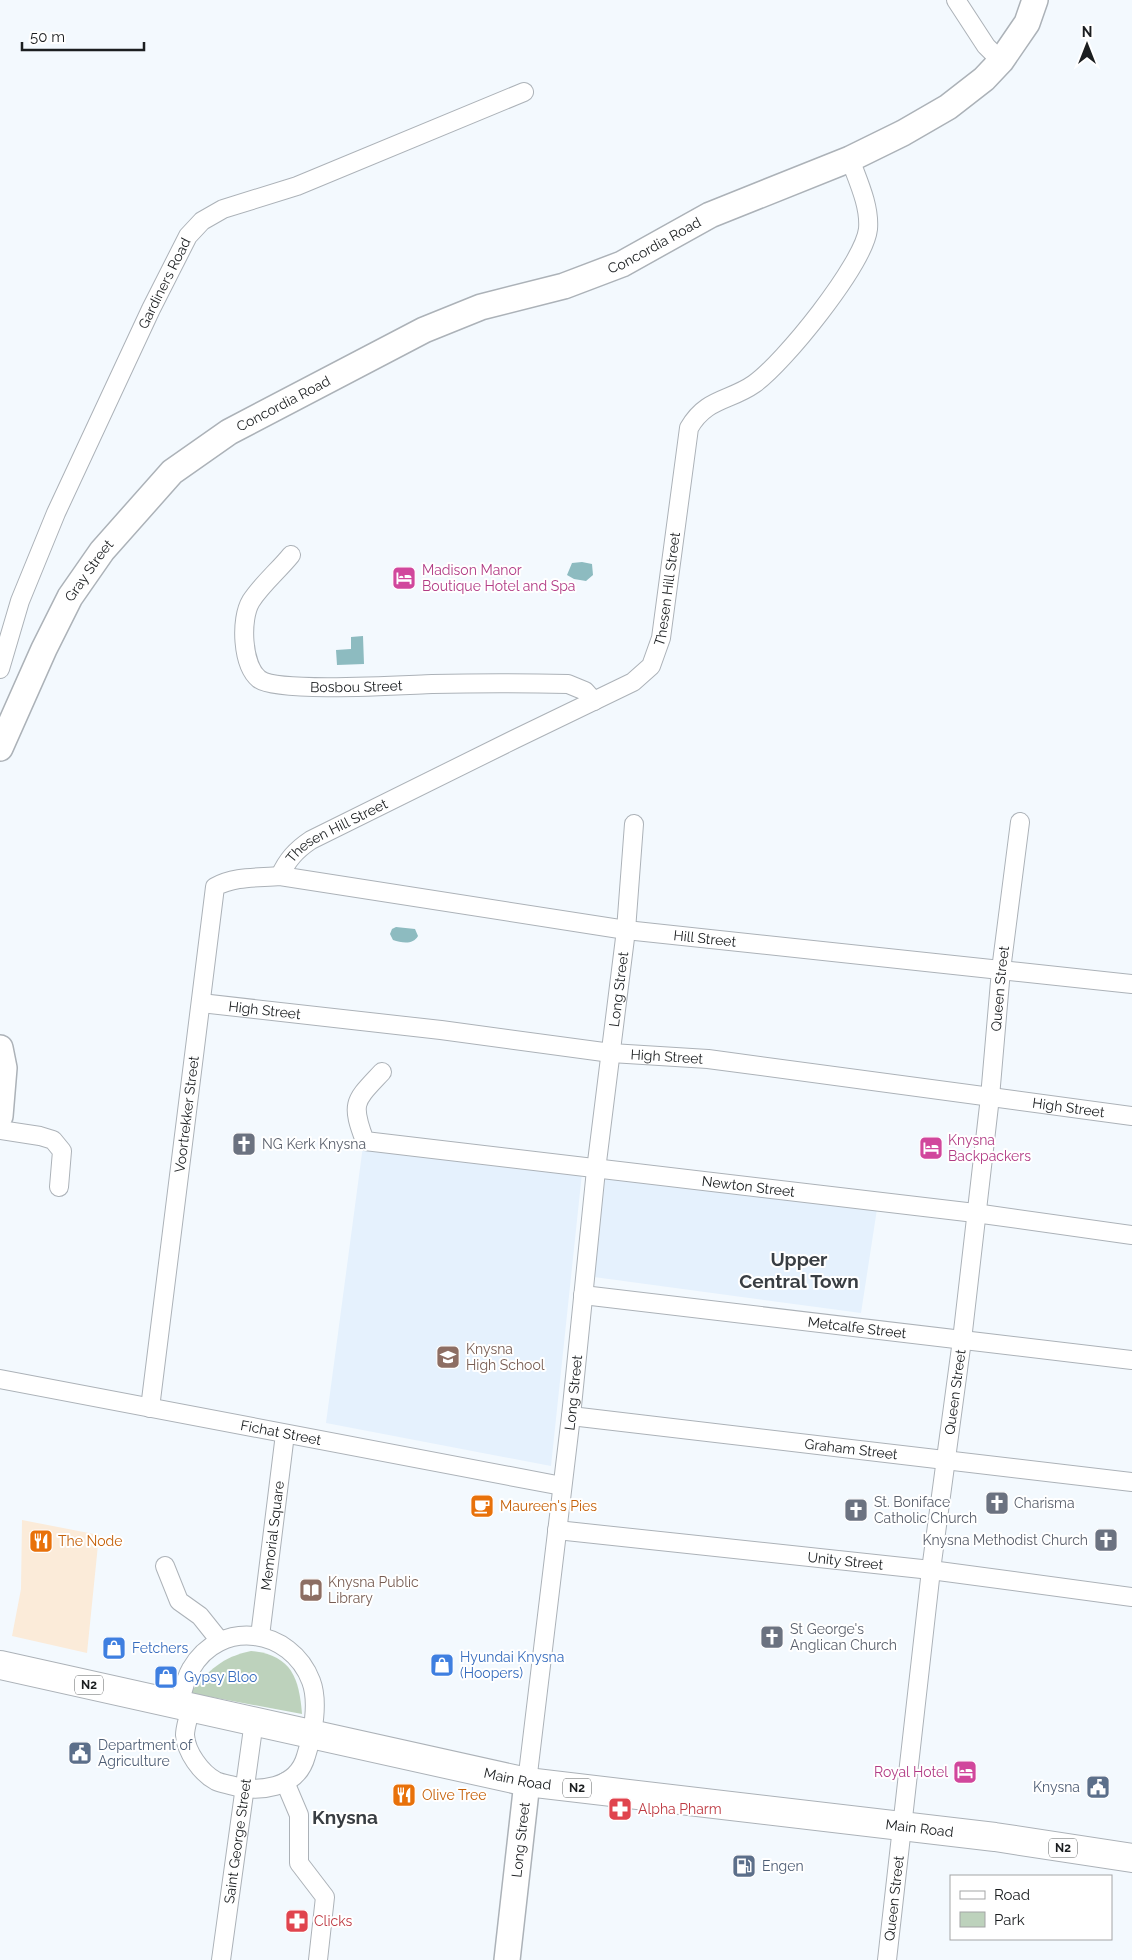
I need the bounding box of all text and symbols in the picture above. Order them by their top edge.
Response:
scale bar [22,20,145,52]
north arrow [1062,20,1112,70]
text: N [1082,24,1092,40]
text: 50 m [30,28,65,46]
street label: Concordia Road [606,214,704,277]
street label: Gardiners Road [135,235,194,331]
street label: Concordia Road [234,373,333,435]
street label: Thesen Hill Street [651,531,683,648]
street label: Gray Street [61,536,116,604]
place label: Madison Manor Boutique Hotel and Spa [422,562,575,594]
hotel icon: Madison Manor Boutique Hotel and Spa [391,565,417,591]
street label: Bosbou Street [310,677,403,695]
street label: Thesen Hill Street [282,795,390,866]
street label: Hill Street [673,927,737,950]
street label: Queen Street [988,945,1012,1032]
street label: Long Street [606,951,631,1028]
street label: High Street [228,998,302,1022]
street label: High Street [630,1046,704,1067]
street label: Voortrekker Street [171,1055,202,1174]
street label: High Street [1031,1095,1106,1120]
church icon: NG Kerk Knysna [231,1131,257,1157]
place label: Knysna Backpackers [948,1132,1031,1164]
hotel icon: Knysna Backpackers [918,1135,944,1161]
place label: NG Kerk Knysna [262,1136,366,1152]
street label: Newton Street [701,1173,796,1200]
district label: Upper Central Town [739,1248,859,1292]
street label: Metcalfe Street [807,1314,908,1341]
place label: Knysna High School [466,1341,545,1373]
school or university icon: Knysna High School [435,1344,461,1370]
street label: Queen Street [941,1348,969,1436]
street label: Long Street [561,1354,585,1431]
street label: Fichat Street [239,1417,323,1448]
street label: Graham Street [804,1436,899,1462]
street label: Memorial Square [258,1480,287,1591]
church icon: Charisma [984,1490,1010,1516]
cafe icon: Maureen's Pies [469,1493,495,1519]
place label: St. Boniface Catholic Church [874,1494,977,1526]
place label: Charisma [1014,1495,1075,1511]
church icon: St. Boniface Catholic Church [843,1497,869,1523]
place label: Maureen's Pies [500,1498,597,1514]
church icon: Knysna Methodist Church [1093,1527,1119,1553]
restaurant icon: The Node [28,1528,54,1554]
place label: Knysna Methodist Church [923,1532,1088,1548]
place label: The Node [58,1533,122,1549]
street label: Unity Street [807,1549,884,1573]
place label: Knysna Public Library [328,1574,419,1606]
library icon: Knysna Public Library [298,1577,324,1603]
place label: St George's Anglican Church [790,1621,897,1653]
church icon: St George's Anglican Church [759,1624,785,1650]
shop icon: Fetchers [101,1635,127,1661]
place label: Fetchers [132,1640,188,1656]
place label: Hyundai Knysna (Hoopers) [460,1649,564,1681]
shop icon: Hyundai Knysna (Hoopers) [429,1652,455,1678]
shop icon: Gypsy Bloo [153,1664,179,1690]
place label: Gypsy Bloo [184,1669,257,1685]
road number: N2 [75,1676,103,1694]
place label: Department of Agriculture [98,1737,194,1769]
public building icon: Department of Agriculture [67,1740,93,1766]
hotel icon: Royal Hotel [952,1759,978,1785]
place label: Royal Hotel [874,1764,948,1780]
street label: Main Road [482,1765,552,1793]
public building icon: Knysna [1085,1774,1111,1800]
street label: Saint George Street [221,1777,254,1905]
road number: N2 [563,1779,591,1798]
place label: Knysna [1033,1779,1080,1795]
restaurant icon: Olive Tree [391,1782,417,1808]
place label: Olive Tree [422,1787,486,1803]
pharmacy icon: Alpha Pharm [607,1796,633,1822]
street label: Long Street [508,1801,533,1878]
place label: Alpha Pharm [638,1801,722,1817]
district label: Knysna [312,1806,378,1828]
street label: Main Road [885,1816,954,1840]
road number: N2 [1049,1839,1077,1858]
fuel station icon: Engen [731,1853,757,1879]
street label: Queen Street [881,1855,907,1942]
place label: Engen [762,1858,804,1874]
legend [950,1875,1112,1940]
text: Road [994,1886,1030,1904]
pharmacy icon: Clicks [284,1908,310,1934]
text: Park [994,1911,1025,1929]
place label: Clicks [314,1913,353,1929]

